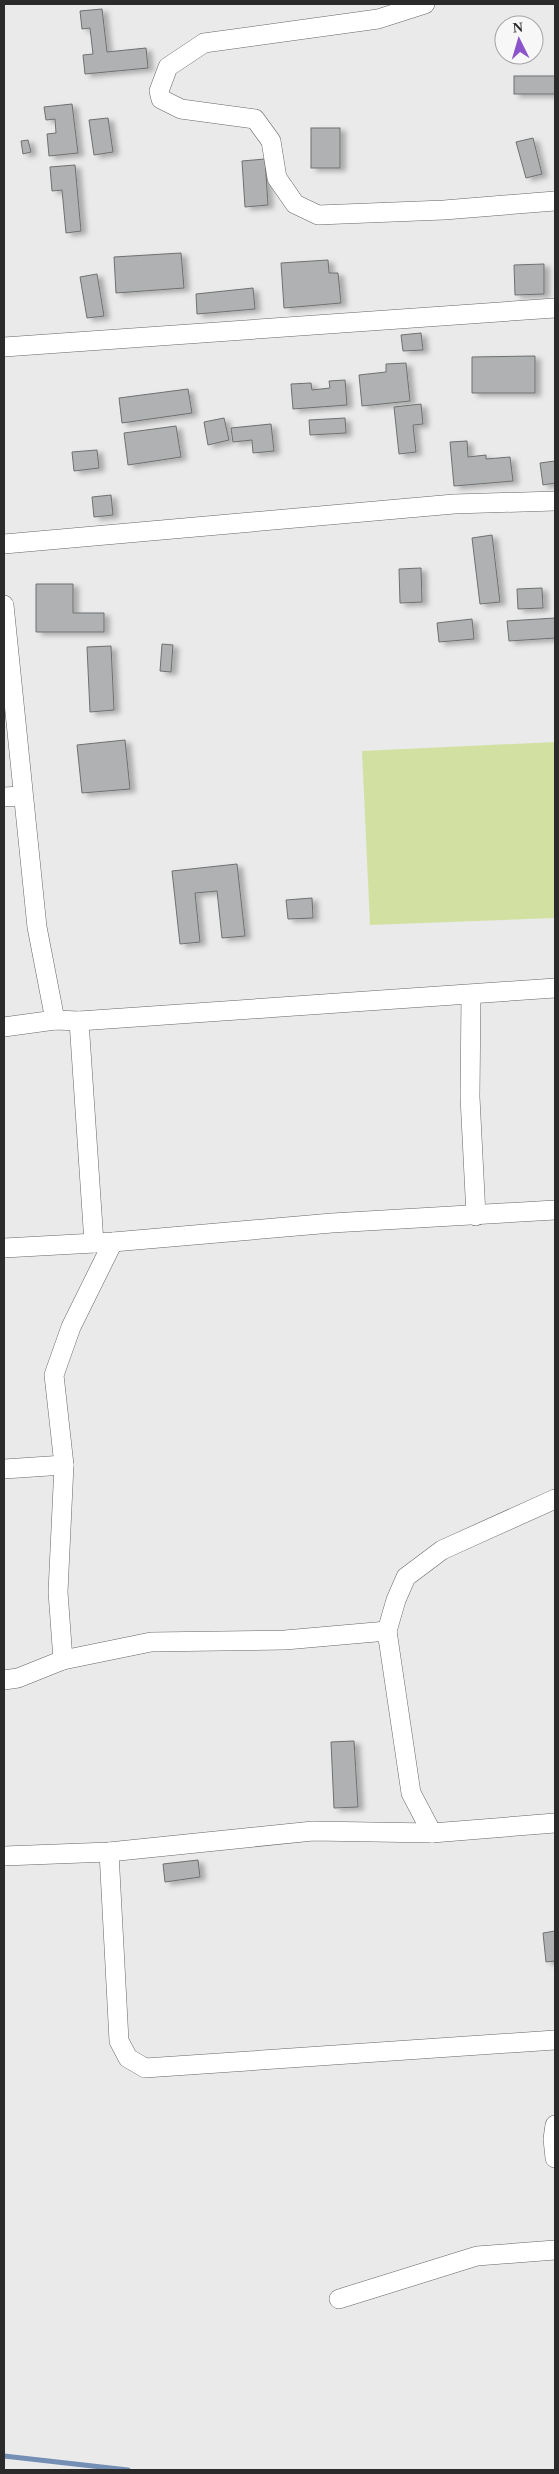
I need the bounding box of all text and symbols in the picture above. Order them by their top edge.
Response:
north arrow [494,15,544,65]
text: N [512,20,524,35]

